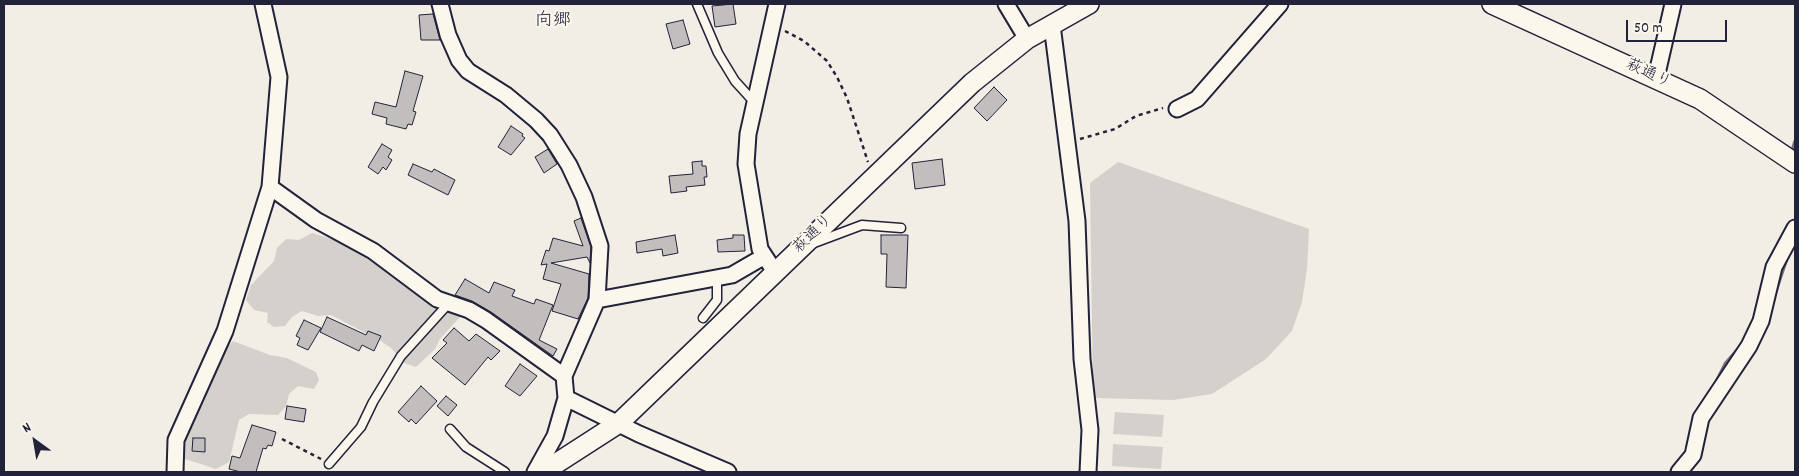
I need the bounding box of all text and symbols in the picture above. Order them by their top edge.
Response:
scale bar [1629,10,1730,42]
district label: 向郷 [535,12,571,34]
text: 50 m [1634,18,1663,40]
street label: 萩通り [1622,56,1674,94]
street label: 萩通り [790,211,838,259]
north arrow [10,416,60,466]
text: N [19,418,35,439]

